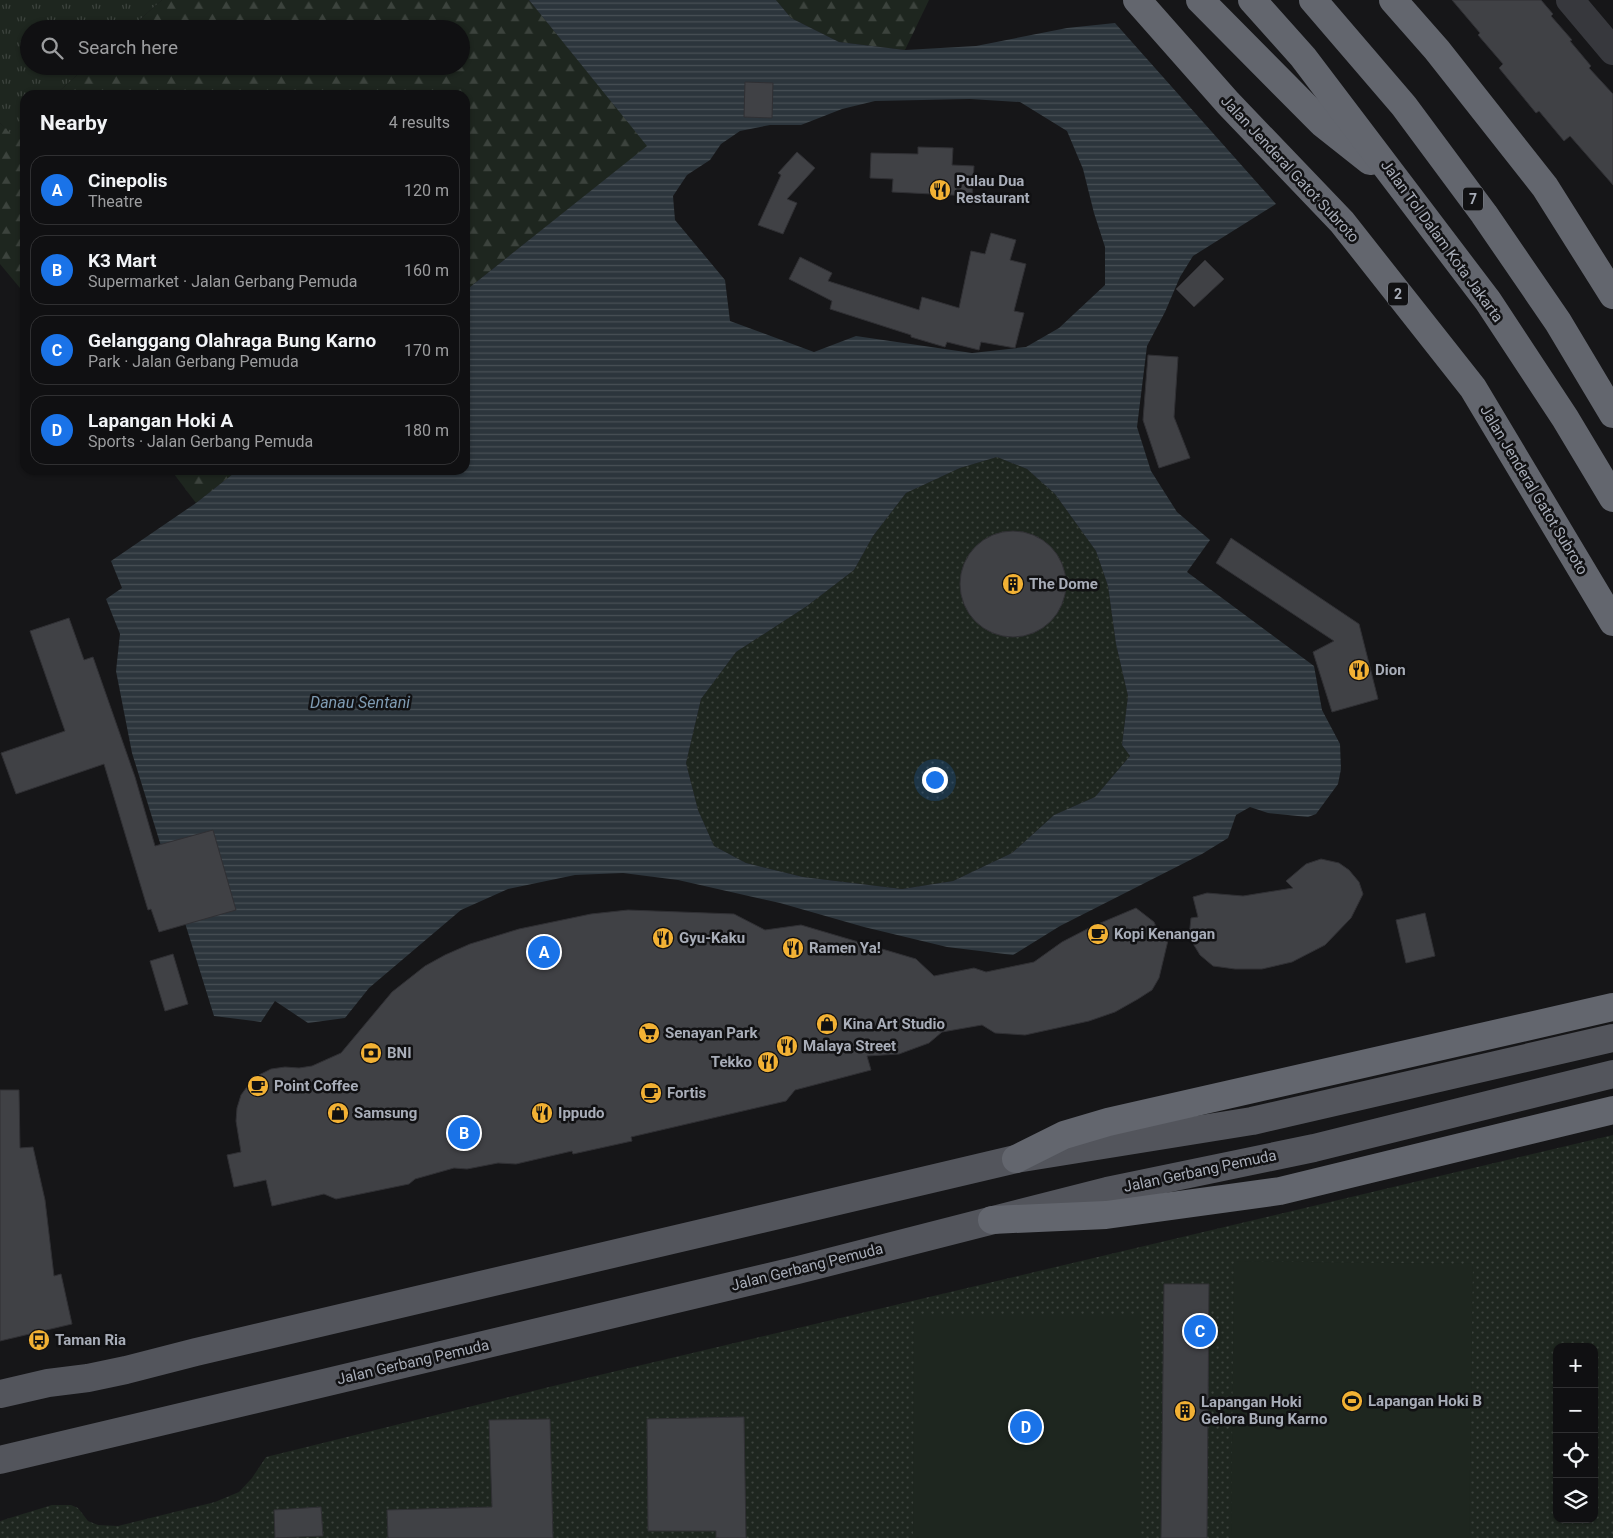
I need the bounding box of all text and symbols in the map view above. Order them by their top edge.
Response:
search box [20,20,470,75]
icon: search [38,34,66,62]
text: Search here [78,36,178,59]
street label: Jalan Jenderal Gatot Subroto [1217,92,1363,246]
text: Nearby [40,111,107,135]
text: 4 results [389,113,450,132]
street label: Jalan Tol Dalam Kota Jakarta [1377,156,1507,326]
text: Cinepolis [88,169,168,192]
place label: Pulau Dua Restaurant [956,172,1030,207]
restaurant icon: Pulau Dua Restaurant [928,178,952,202]
text: A [52,181,62,200]
text: 120 m [404,181,449,200]
road number: 7 [1463,188,1483,210]
text: Theatre [88,192,143,211]
text: K3 Mart [88,249,156,272]
text: B [52,261,62,280]
text: 160 m [404,261,449,280]
text: Supermarket · Jalan Gerbang Pemuda [88,272,357,291]
road number: 2 [1388,282,1408,306]
text: Gelanggang Olahraga Bung Karno [88,329,376,352]
text: C [52,341,62,360]
text: 170 m [404,341,449,360]
text: Park · Jalan Gerbang Pemuda [88,352,299,371]
street label: Jalan Jenderal Gatot Subroto [1476,402,1592,578]
text: Lapangan Hoki A [88,409,233,432]
text: D [52,421,62,440]
text: 180 m [404,421,449,440]
text: Sports · Jalan Gerbang Pemuda [88,432,313,451]
building icon: The Dome [1001,572,1025,596]
place label: The Dome [1029,575,1098,593]
restaurant icon: Dion [1347,658,1371,682]
place label: Dion [1375,661,1406,679]
water label: Danau Sentani [310,693,410,712]
your location [922,767,948,793]
cafe icon: Kopi Kenangan [1086,922,1110,946]
place label: Kopi Kenangan [1114,925,1215,943]
restaurant icon: Gyu-Kaku [651,926,675,950]
place label: Gyu-Kaku [679,929,745,947]
pin: A [528,933,560,971]
restaurant icon: Ramen Ya! [781,936,805,960]
place label: Ramen Ya! [809,939,881,957]
shop icon: Kina Art Studio [815,1012,839,1036]
place label: Kina Art Studio [843,1015,945,1033]
supermarket icon: Senayan Park [637,1021,661,1045]
place label: Senayan Park [665,1024,758,1042]
restaurant icon: Malaya Street [775,1034,799,1058]
place label: Malaya Street [803,1037,896,1055]
bank icon: BNI [359,1041,383,1065]
place label: BNI [387,1044,412,1062]
restaurant icon: Tekko [756,1050,780,1074]
place label: Tekko [711,1053,752,1071]
cafe icon: Point Coffee [246,1074,270,1098]
place label: Point Coffee [274,1077,358,1095]
cafe icon: Fortis [639,1081,663,1105]
place label: Fortis [667,1084,706,1102]
shop icon: Samsung [326,1101,350,1125]
restaurant icon: Ippudo [530,1101,554,1125]
place label: Samsung [354,1104,417,1122]
place label: Ippudo [558,1104,605,1122]
pin: B [448,1114,480,1152]
street label: Jalan Gerbang Pemuda [1122,1146,1278,1196]
street label: Jalan Gerbang Pemuda [729,1239,885,1295]
pin: C [1184,1312,1216,1350]
bus stop icon: Taman Ria [27,1328,51,1352]
place label: Taman Ria [55,1331,126,1349]
street label: Jalan Gerbang Pemuda [335,1336,491,1388]
map controls [1553,1343,1598,1523]
button: + [1553,1343,1598,1388]
button: − [1553,1388,1598,1433]
sports icon: Lapangan Hoki B [1340,1389,1364,1413]
place label: Lapangan Hoki B [1368,1392,1482,1410]
place label: Lapangan Hoki Gelora Bung Karno [1201,1393,1327,1428]
building icon: Lapangan Hoki Gelora Bung Karno [1173,1399,1197,1423]
pin: D [1010,1408,1042,1446]
button: locate [1553,1433,1598,1478]
button: layers [1553,1478,1598,1523]

